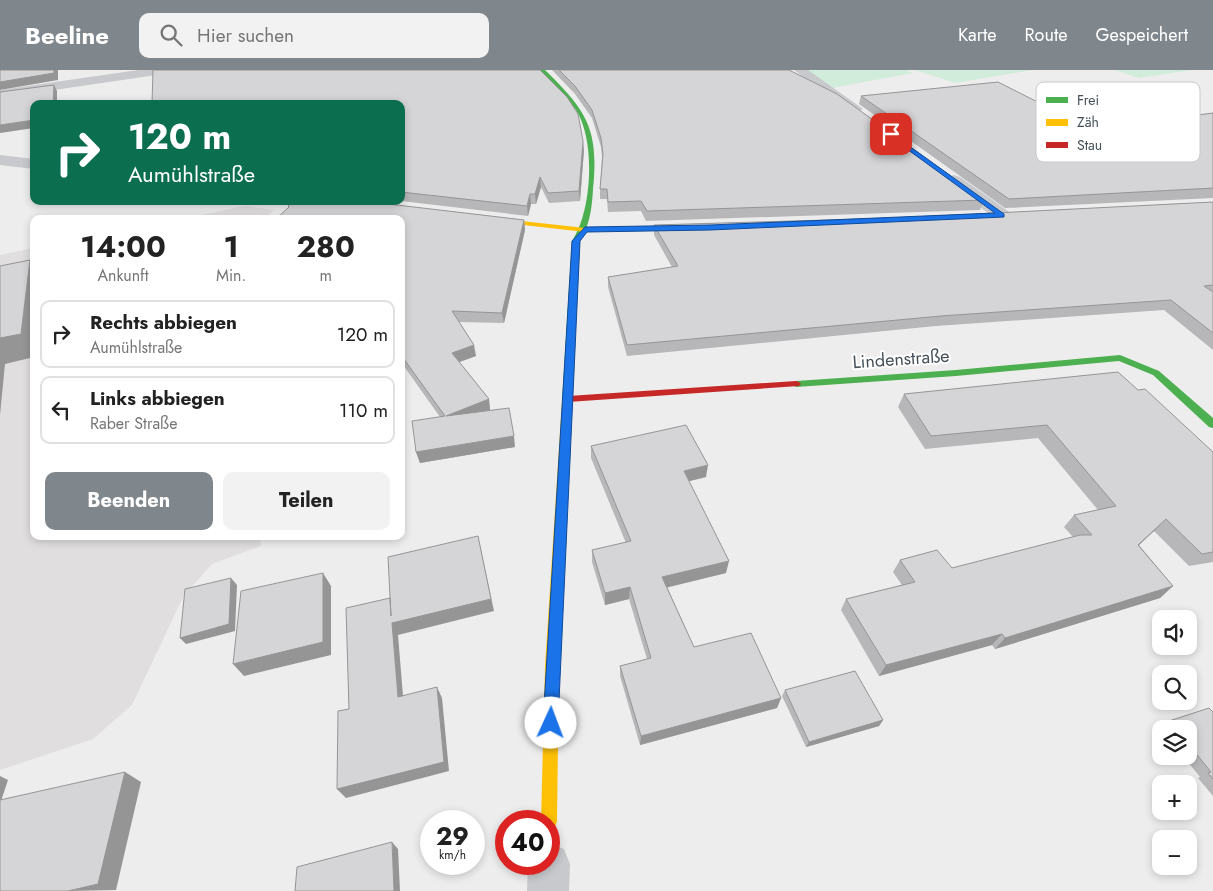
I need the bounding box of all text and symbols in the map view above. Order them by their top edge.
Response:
search box [139,13,489,58]
text: Beeline [25,18,109,53]
icon: search [157,21,185,49]
text: Hier suchen [197,22,294,49]
text: Karte [958,22,997,48]
text: Route [1025,22,1067,48]
text: Gespeichert [1095,22,1188,48]
legend [1036,82,1200,162]
text: Frei [1077,90,1099,110]
text: 120 m [128,112,231,162]
text: Zäh [1077,112,1099,132]
pin [870,113,912,155]
icon: right [45,120,110,185]
icon: arrive [877,120,905,148]
text: Stau [1077,135,1102,155]
text: Aumühlstraße [128,158,255,190]
text: 14:00 [80,225,166,268]
text: 1 [223,225,239,268]
text: 280 [296,225,355,268]
text: Ankunft [97,264,149,287]
text: Min. [216,264,246,287]
text: m [319,264,332,287]
text: Rechts abbiegen [90,309,237,336]
icon: right [47,320,75,348]
text: 120 m [337,321,388,348]
text: Aumühlstraße [90,336,182,359]
street label: Lindenstraße [852,343,950,375]
text: Links abbiegen [90,385,225,412]
icon: left [47,396,75,424]
text: 110 m [339,397,388,424]
text: Raber Straße [90,412,177,435]
button: Beenden [45,472,213,530]
button: Teilen [223,472,390,530]
map controls [1152,610,1197,875]
button: sound [1152,610,1197,655]
button: search [1152,665,1197,710]
position arrow [524,696,576,748]
button: layers [1152,720,1197,765]
button: + [1152,775,1197,820]
speed limit sign: 40 [495,810,560,875]
text: 29 [436,818,469,854]
button: − [1152,830,1197,875]
text: km/h [439,846,466,864]

